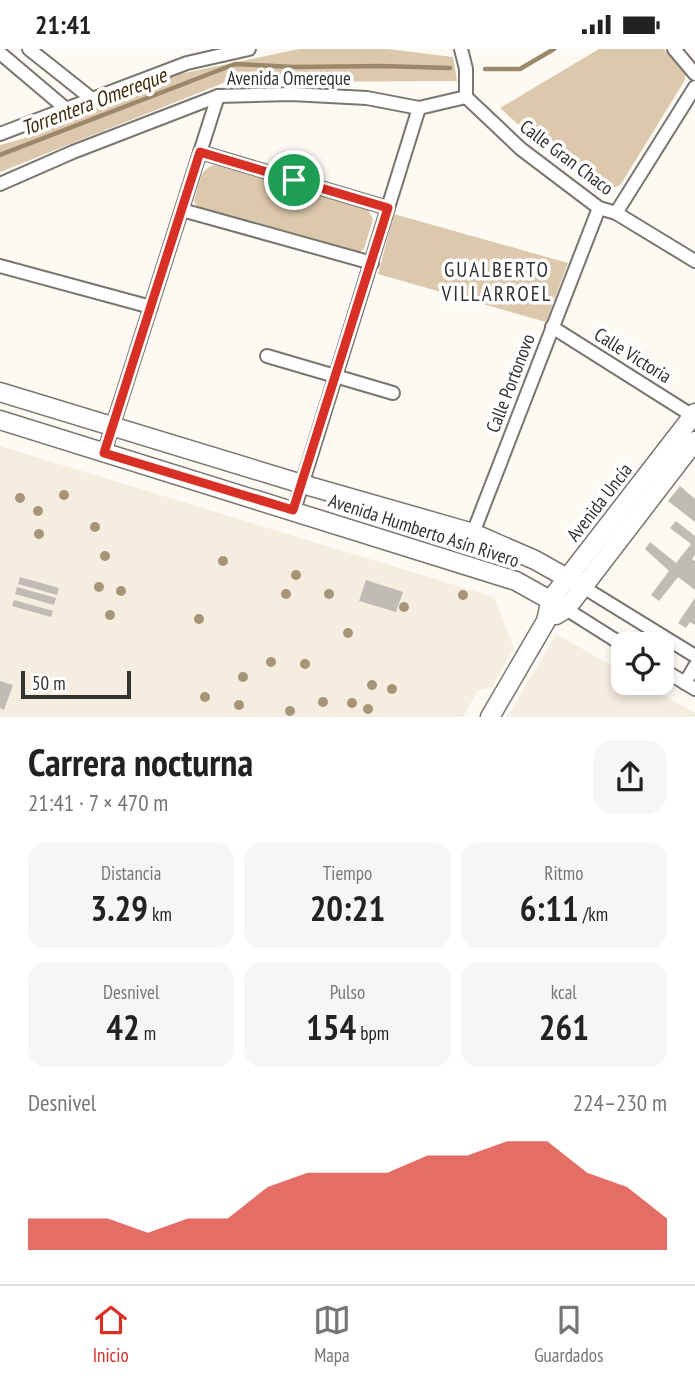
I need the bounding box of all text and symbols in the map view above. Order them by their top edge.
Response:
text: 21:41 [35,8,91,41]
water label: Torrentera Omereque [17,61,172,142]
street label: Avenida Omereque [227,66,351,90]
street label: Calle Gran Chaco [516,114,618,200]
pin [264,150,324,210]
icon: arrive [275,161,313,199]
district label: GUALBERTO VILLARROEL [441,256,552,307]
street label: Calle Victoria [590,322,676,388]
street label: Calle Portonovo [480,330,540,436]
street label: Avenida Uncía [561,458,637,546]
street label: Avenida Humberto Asín Rivero [326,488,522,572]
map controls [611,632,674,695]
button: locate [611,632,674,695]
scale bar [21,668,131,700]
text: 50 m [32,671,66,695]
text: Carrera nocturna [28,737,253,786]
button: share [593,740,667,814]
text: 21:41 · 7 × 470 m [28,788,168,817]
text: Distancia [101,861,161,885]
text: Tiempo [323,861,372,885]
text: Ritmo [544,861,583,885]
text: 3.29 [90,885,148,931]
text: 20:21 [310,885,385,931]
text: 6:11 [520,885,579,931]
text: km [148,902,172,926]
text: /km [579,902,608,926]
text: Desnivel [103,980,159,1004]
text: Pulso [330,980,365,1004]
text: kcal [551,980,577,1004]
text: 42 [106,1004,140,1050]
text: 154 [306,1004,356,1050]
text: 261 [539,1004,589,1050]
text: m [140,1021,156,1045]
text: bpm [356,1021,389,1045]
text: Desnivel [28,1088,96,1117]
text: 224–230 m [573,1088,667,1117]
tab: Inicio [92,1301,130,1367]
tab: Mapa [313,1301,351,1367]
tab: Guardados [534,1301,603,1367]

